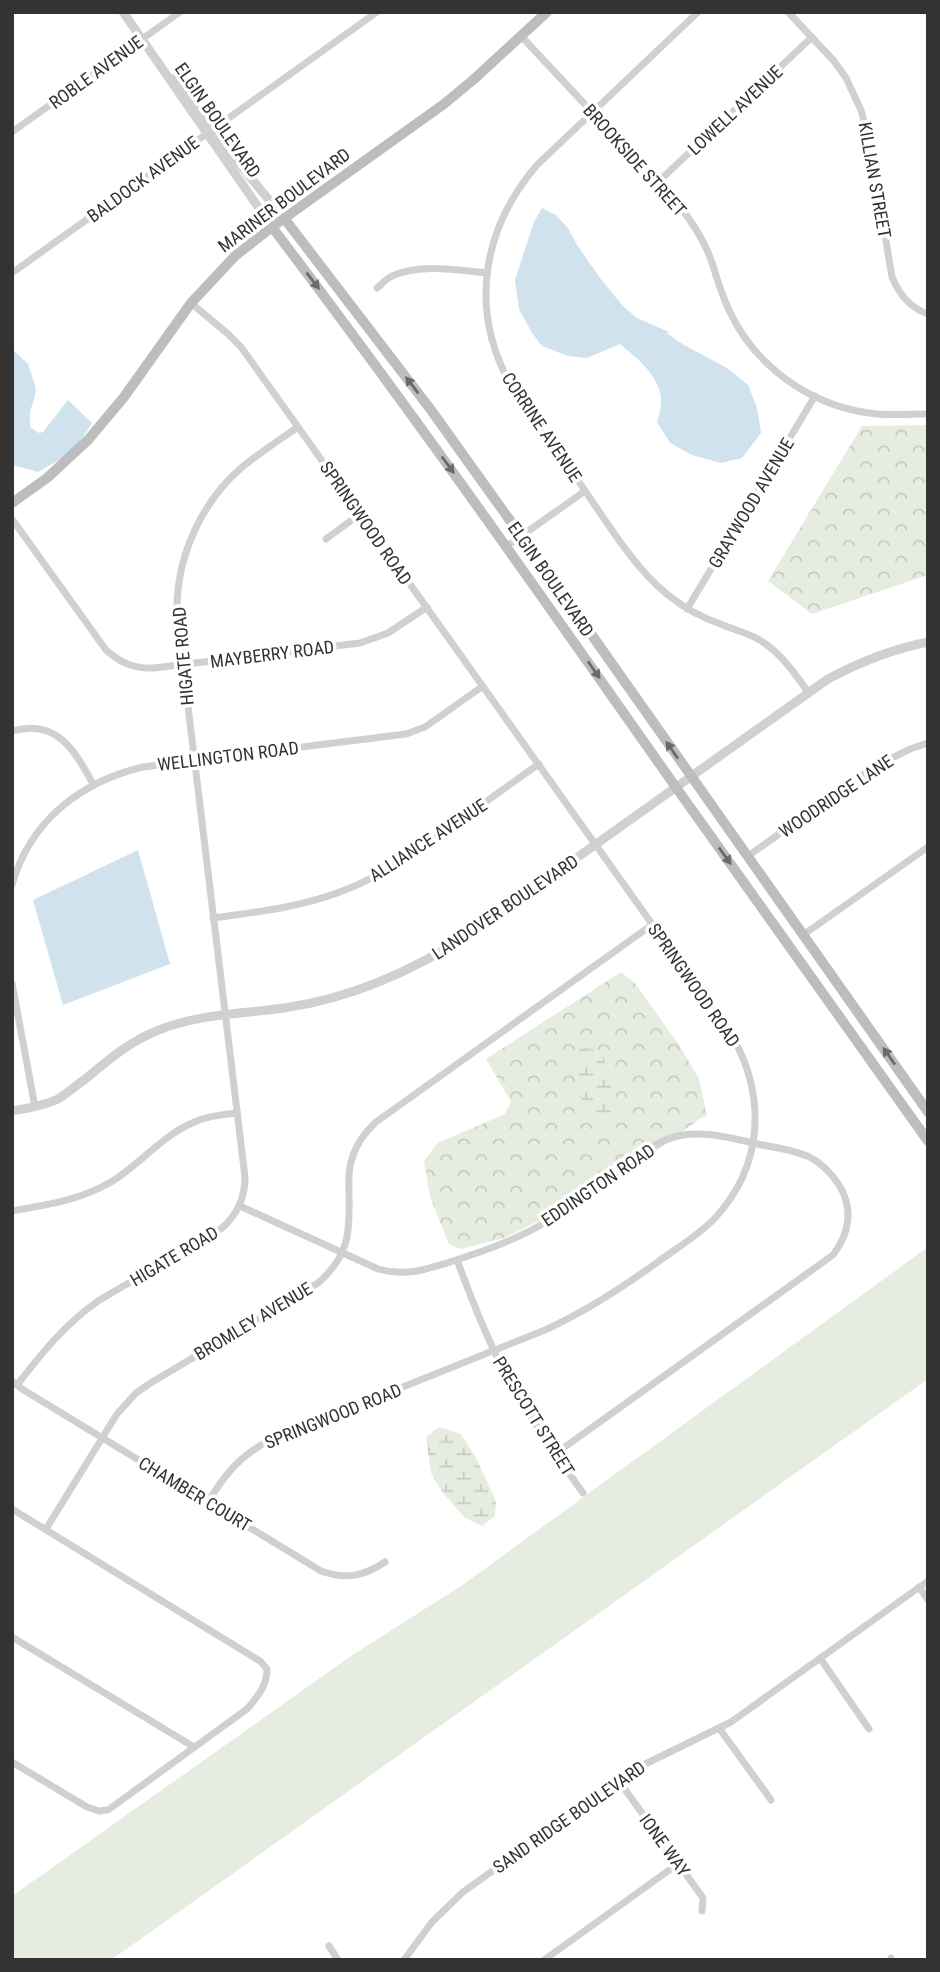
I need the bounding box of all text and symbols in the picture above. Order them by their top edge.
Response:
street label: ROBLE AVENUE [45,31,147,113]
street label: ELGIN BOULEVARD [171,59,265,181]
street label: LOWELL AVENUE [683,61,787,159]
street label: BROOKSIDE STREET [579,100,691,220]
street label: KILLIAN STREET [854,120,896,240]
street label: BALDOCK AVENUE [83,131,203,227]
street label: MARINER BOULEVARD [214,144,354,256]
one-way arrow [306,272,321,290]
street label: CORRINE AVENUE [498,368,586,486]
one-way arrow [405,376,419,395]
street label: GRAYWOOD AVENUE [704,434,798,572]
one-way arrow [441,456,455,474]
street label: SPRINGWOOD ROAD [316,457,416,589]
street label: ELGIN BOULEVARD [504,518,598,640]
street label: HIGATE ROAD [168,606,198,706]
street label: MAYBERRY ROAD [209,636,335,672]
one-way arrow [587,661,601,679]
street label: WELLINGTON ROAD [156,737,300,775]
one-way arrow [665,741,679,759]
street label: WOODRIDGE LANE [775,750,897,842]
street label: ALLIANCE AVENUE [365,794,491,886]
one-way arrow [718,847,732,865]
street label: LANDOVER BOULEVARD [428,850,582,964]
street label: SPRINGWOOD ROAD [644,919,744,1051]
one-way arrow [882,1047,896,1065]
street label: EDDINGTON ROAD [537,1139,659,1231]
street label: HIGATE ROAD [126,1222,222,1290]
street label: BROMLEY AVENUE [190,1278,316,1364]
street label: PRESCOTT STREET [489,1352,579,1480]
street label: SPRINGWOOD ROAD [261,1379,405,1453]
street label: CHAMBER COURT [135,1452,255,1536]
street label: SAND RIDGE BOULEVARD [489,1756,649,1878]
street label: IONE WAY [635,1810,695,1881]

